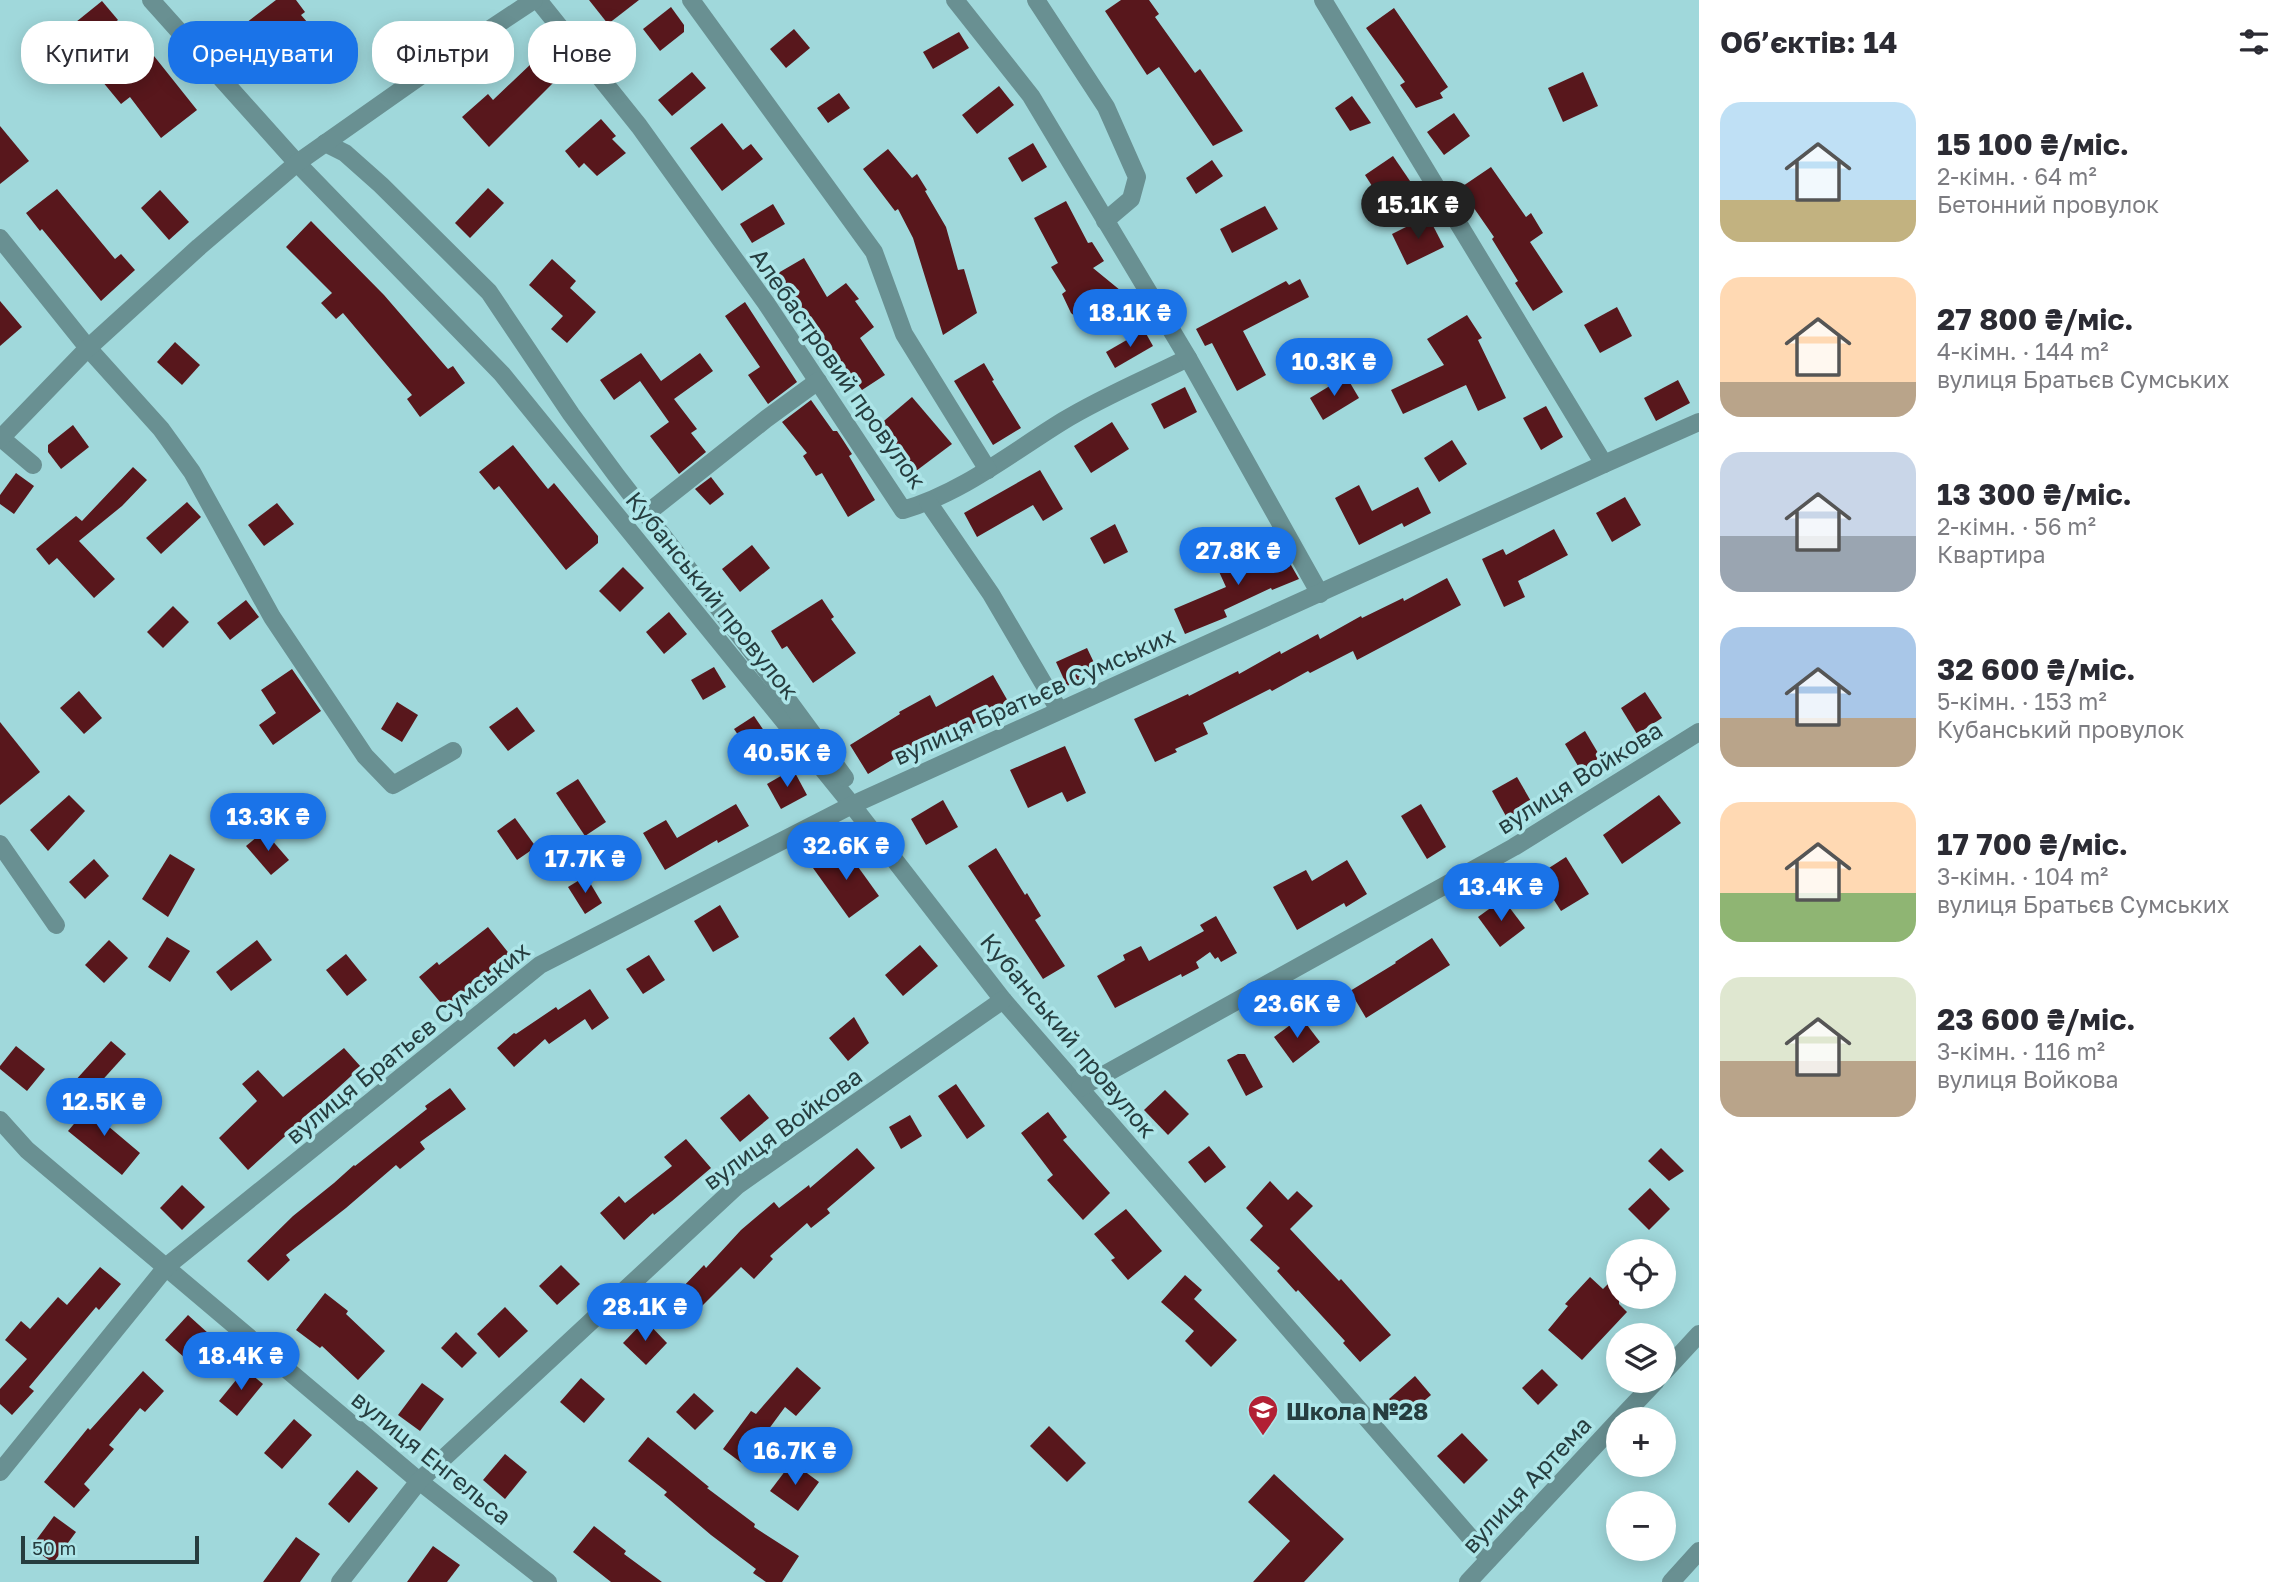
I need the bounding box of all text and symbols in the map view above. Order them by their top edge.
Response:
chip: Купити [21,21,154,84]
chip: Орендувати [168,21,358,84]
chip: Фільтри [372,21,514,84]
chip: Нове [528,21,636,84]
icon: filters [2235,23,2273,61]
text: Об’єктів: 14 [1720,24,1897,60]
text: 15 100 ₴/міс. [1937,126,2129,162]
icon: home [1776,130,1860,214]
text: 2-кімн. · 64 m² [1937,162,2097,190]
pin: 15.1K ₴ [1353,182,1483,241]
text: 15.1K ₴ [1377,190,1459,218]
text: Бетонний провулок [1937,190,2159,218]
street label: Алебастровий провулок [745,242,933,494]
pin: 18.1K ₴ [1065,290,1195,349]
text: 18.1K ₴ [1089,298,1171,326]
text: 27 800 ₴/міс. [1937,301,2134,337]
icon: home [1776,305,1860,389]
text: 4-кімн. · 144 m² [1937,337,2109,365]
pin: 10.3K ₴ [1269,338,1399,398]
text: 10.3K ₴ [1292,347,1376,375]
text: вулиця Братьєв Сумських [1937,365,2229,393]
text: 13 300 ₴/міс. [1937,476,2132,512]
icon: home [1776,480,1860,564]
street label: Кубанський провулок [620,485,806,705]
text: 2-кімн. · 56 m² [1937,512,2096,540]
pin: 27.8K ₴ [1173,528,1303,587]
text: 27.8K ₴ [1195,536,1281,564]
text: Квартира [1937,540,2045,568]
street label: вулиця Братьєв Сумських [889,620,1179,770]
text: 32 600 ₴/міс. [1937,651,2136,687]
icon: home [1776,655,1860,739]
text: 5-кімн. · 153 m² [1937,687,2107,715]
street label: вулиця Войкова [1491,714,1667,840]
text: Кубанський провулок [1937,715,2185,743]
pin: 40.5K ₴ [722,730,852,789]
text: 40.5K ₴ [743,738,831,766]
pin: 13.3K ₴ [203,794,333,853]
text: 13.3K ₴ [226,802,310,830]
pin: 32.6K ₴ [781,822,911,882]
text: 17 700 ₴/міс. [1937,826,2128,862]
icon: home [1776,830,1860,914]
text: 32.6K ₴ [803,831,889,859]
pin: 17.7K ₴ [520,836,650,895]
text: 17.7K ₴ [545,844,625,872]
text: 3-кімн. · 104 m² [1937,862,2108,890]
pin: 13.4K ₴ [1436,864,1566,923]
text: 13.4K ₴ [1459,872,1543,900]
text: вулиця Братьєв Сумських [1937,890,2229,918]
street label: Кубанський провулок [975,927,1163,1143]
street label: вулиця Братьєв Сумських [279,935,535,1149]
pin: 23.6K ₴ [1232,981,1362,1040]
text: 23.6K ₴ [1254,989,1340,1017]
text: 23 600 ₴/міс. [1937,1001,2136,1037]
icon: home [1776,1005,1860,1089]
text: 3-кімн. · 116 m² [1937,1037,2105,1065]
street label: вулиця Войкова [697,1061,867,1195]
text: вулиця Войкова [1937,1065,2119,1093]
pin: 12.5K ₴ [39,1078,169,1138]
text: 12.5K ₴ [62,1087,146,1115]
map controls [1606,1239,1676,1561]
button: locate [1606,1239,1676,1309]
pin: 28.1K ₴ [580,1284,710,1343]
text: 28.1K ₴ [603,1292,687,1320]
button: layers [1606,1323,1676,1393]
pin: 18.4K ₴ [176,1332,306,1392]
text: 18.4K ₴ [199,1341,283,1369]
street label: вулиця Енгельса [346,1384,518,1530]
school or university icon: Школа №28 [1246,1393,1280,1437]
place label: Школа №28 [1286,1396,1428,1425]
button: + [1606,1407,1676,1477]
street label: вулиця Артема [1455,1410,1597,1558]
pin: 16.7K ₴ [730,1428,860,1487]
text: 16.7K ₴ [754,1436,836,1464]
button: − [1606,1491,1676,1561]
scale bar [21,1533,200,1565]
text: 50 m [32,1536,76,1559]

